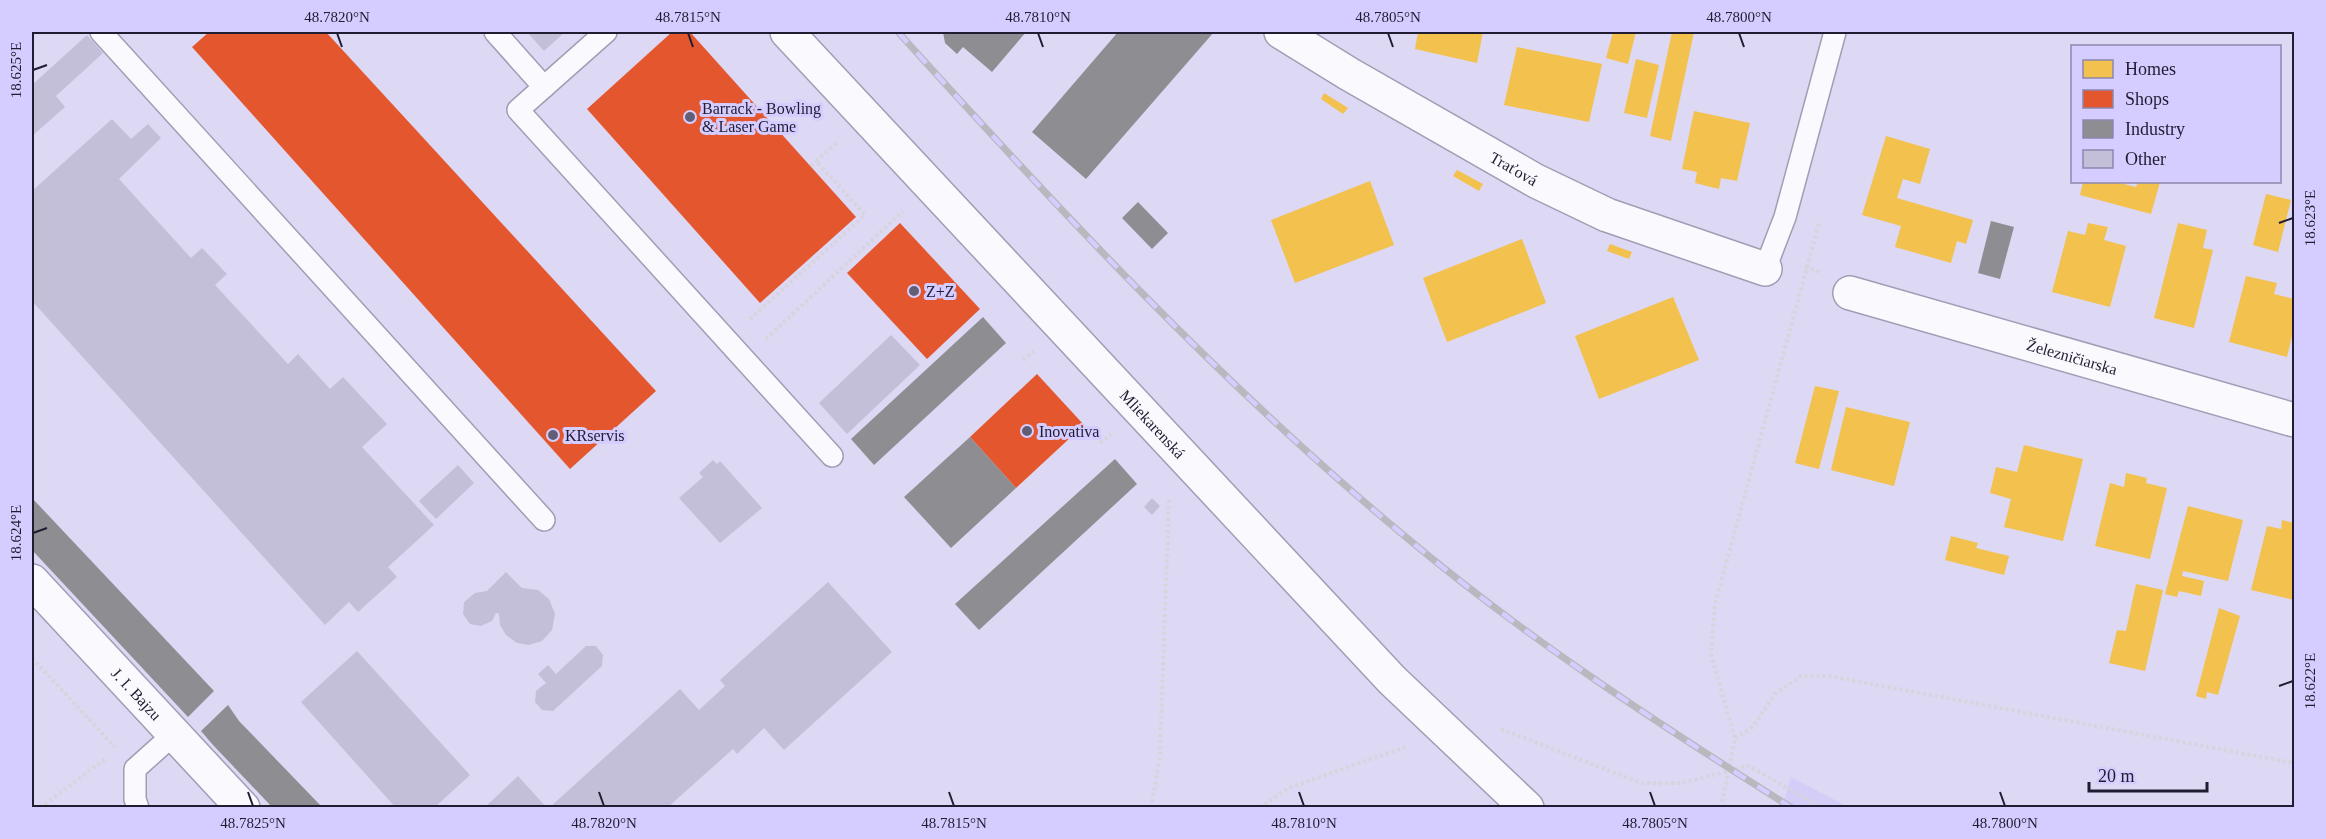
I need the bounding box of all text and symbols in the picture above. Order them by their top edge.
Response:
text: 48.7820°N [304,9,370,25]
text: 48.7815°N [655,9,721,25]
text: 48.7810°N [1005,9,1071,25]
text: 48.7805°N [1355,9,1421,25]
text: 48.7800°N [1706,9,1772,25]
text: 18.625°E [8,42,24,98]
legend [2071,45,2281,183]
text: Homes [2125,59,2176,79]
text: Shops [2125,89,2169,109]
place label: Barrack - Bowling & Laser Game [702,100,821,135]
marker: Barrack - Bowling & Laser Game [683,110,697,124]
text: Industry [2125,119,2185,139]
street label: Traťová [1487,149,1540,189]
text: Other [2125,149,2166,169]
text: 18.623°E [2302,190,2318,246]
place label: Z+Z [926,283,955,300]
marker: Z+Z [907,284,921,298]
street label: Železničiarska [2025,335,2119,378]
street label: Mliekarenská [1116,386,1188,462]
place label: Inovativa [1039,423,1099,440]
marker: Inovativa [1020,424,1034,438]
place label: KRservis [565,427,625,444]
marker: KRservis [546,428,560,442]
text: 18.624°E [8,505,24,561]
text: 18.622°E [2302,653,2318,709]
street label: J. I. Bajzu [108,665,165,724]
scale bar [2089,755,2208,793]
text: 20 m [2098,766,2135,786]
text: 48.7825°N [220,815,286,831]
text: 48.7820°N [571,815,637,831]
text: 48.7815°N [921,815,987,831]
text: 48.7810°N [1271,815,1337,831]
text: 48.7805°N [1622,815,1688,831]
text: 48.7800°N [1972,815,2038,831]

